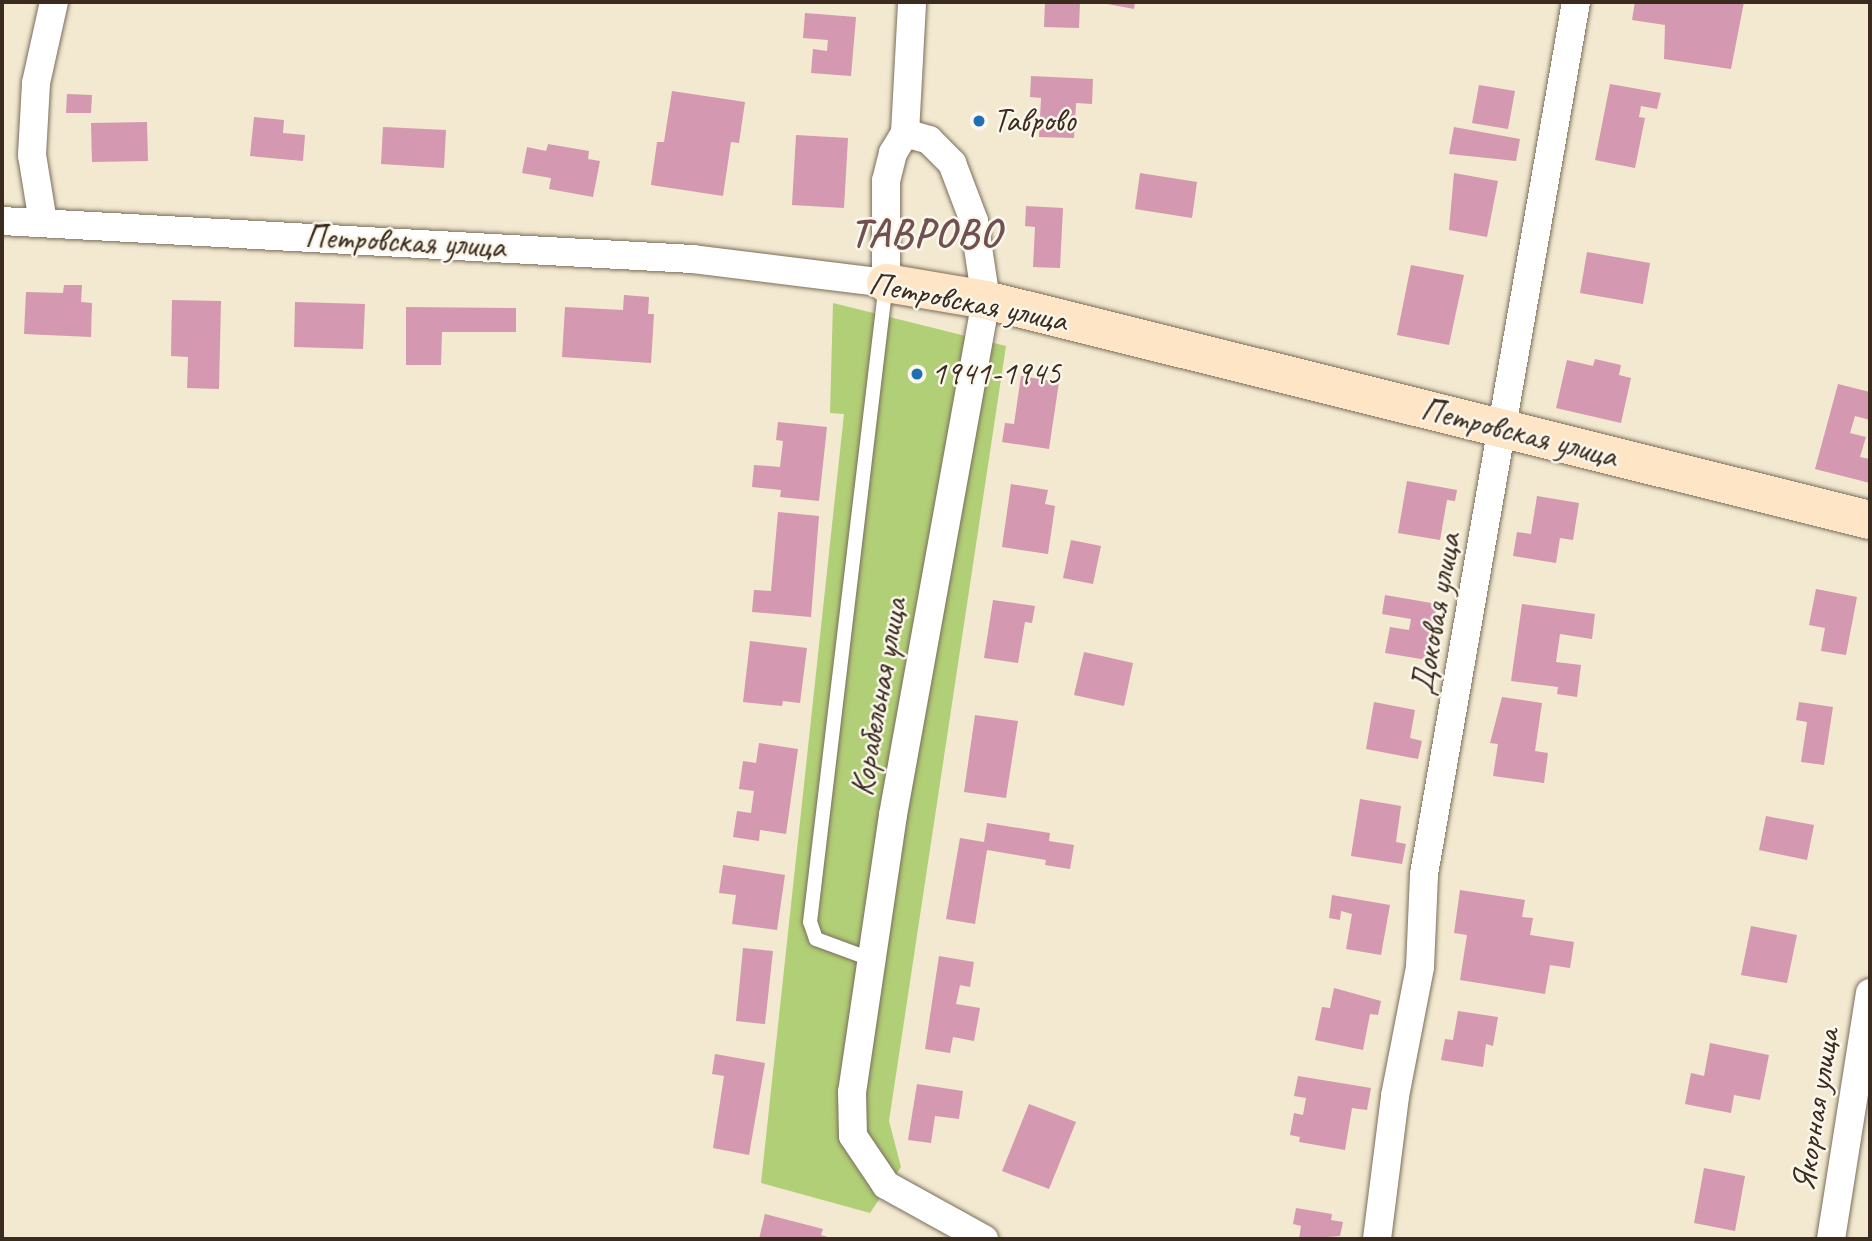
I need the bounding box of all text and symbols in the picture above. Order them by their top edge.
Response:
place label: Таврово [993,101,1075,141]
marker: Таврово [971,113,987,129]
district label: ТАВРОВО [847,209,1005,257]
street label: Петровская улица [303,217,507,267]
street label: Петровская улица [865,263,1071,341]
place label: 1941-1945 [931,354,1061,394]
marker: 1941-1945 [909,366,925,382]
street label: Петровская улица [1416,389,1622,477]
street label: Доковая улица [1402,529,1470,699]
street label: Корабельная улица [842,594,916,800]
street label: Якорная улица [1784,1026,1848,1194]

